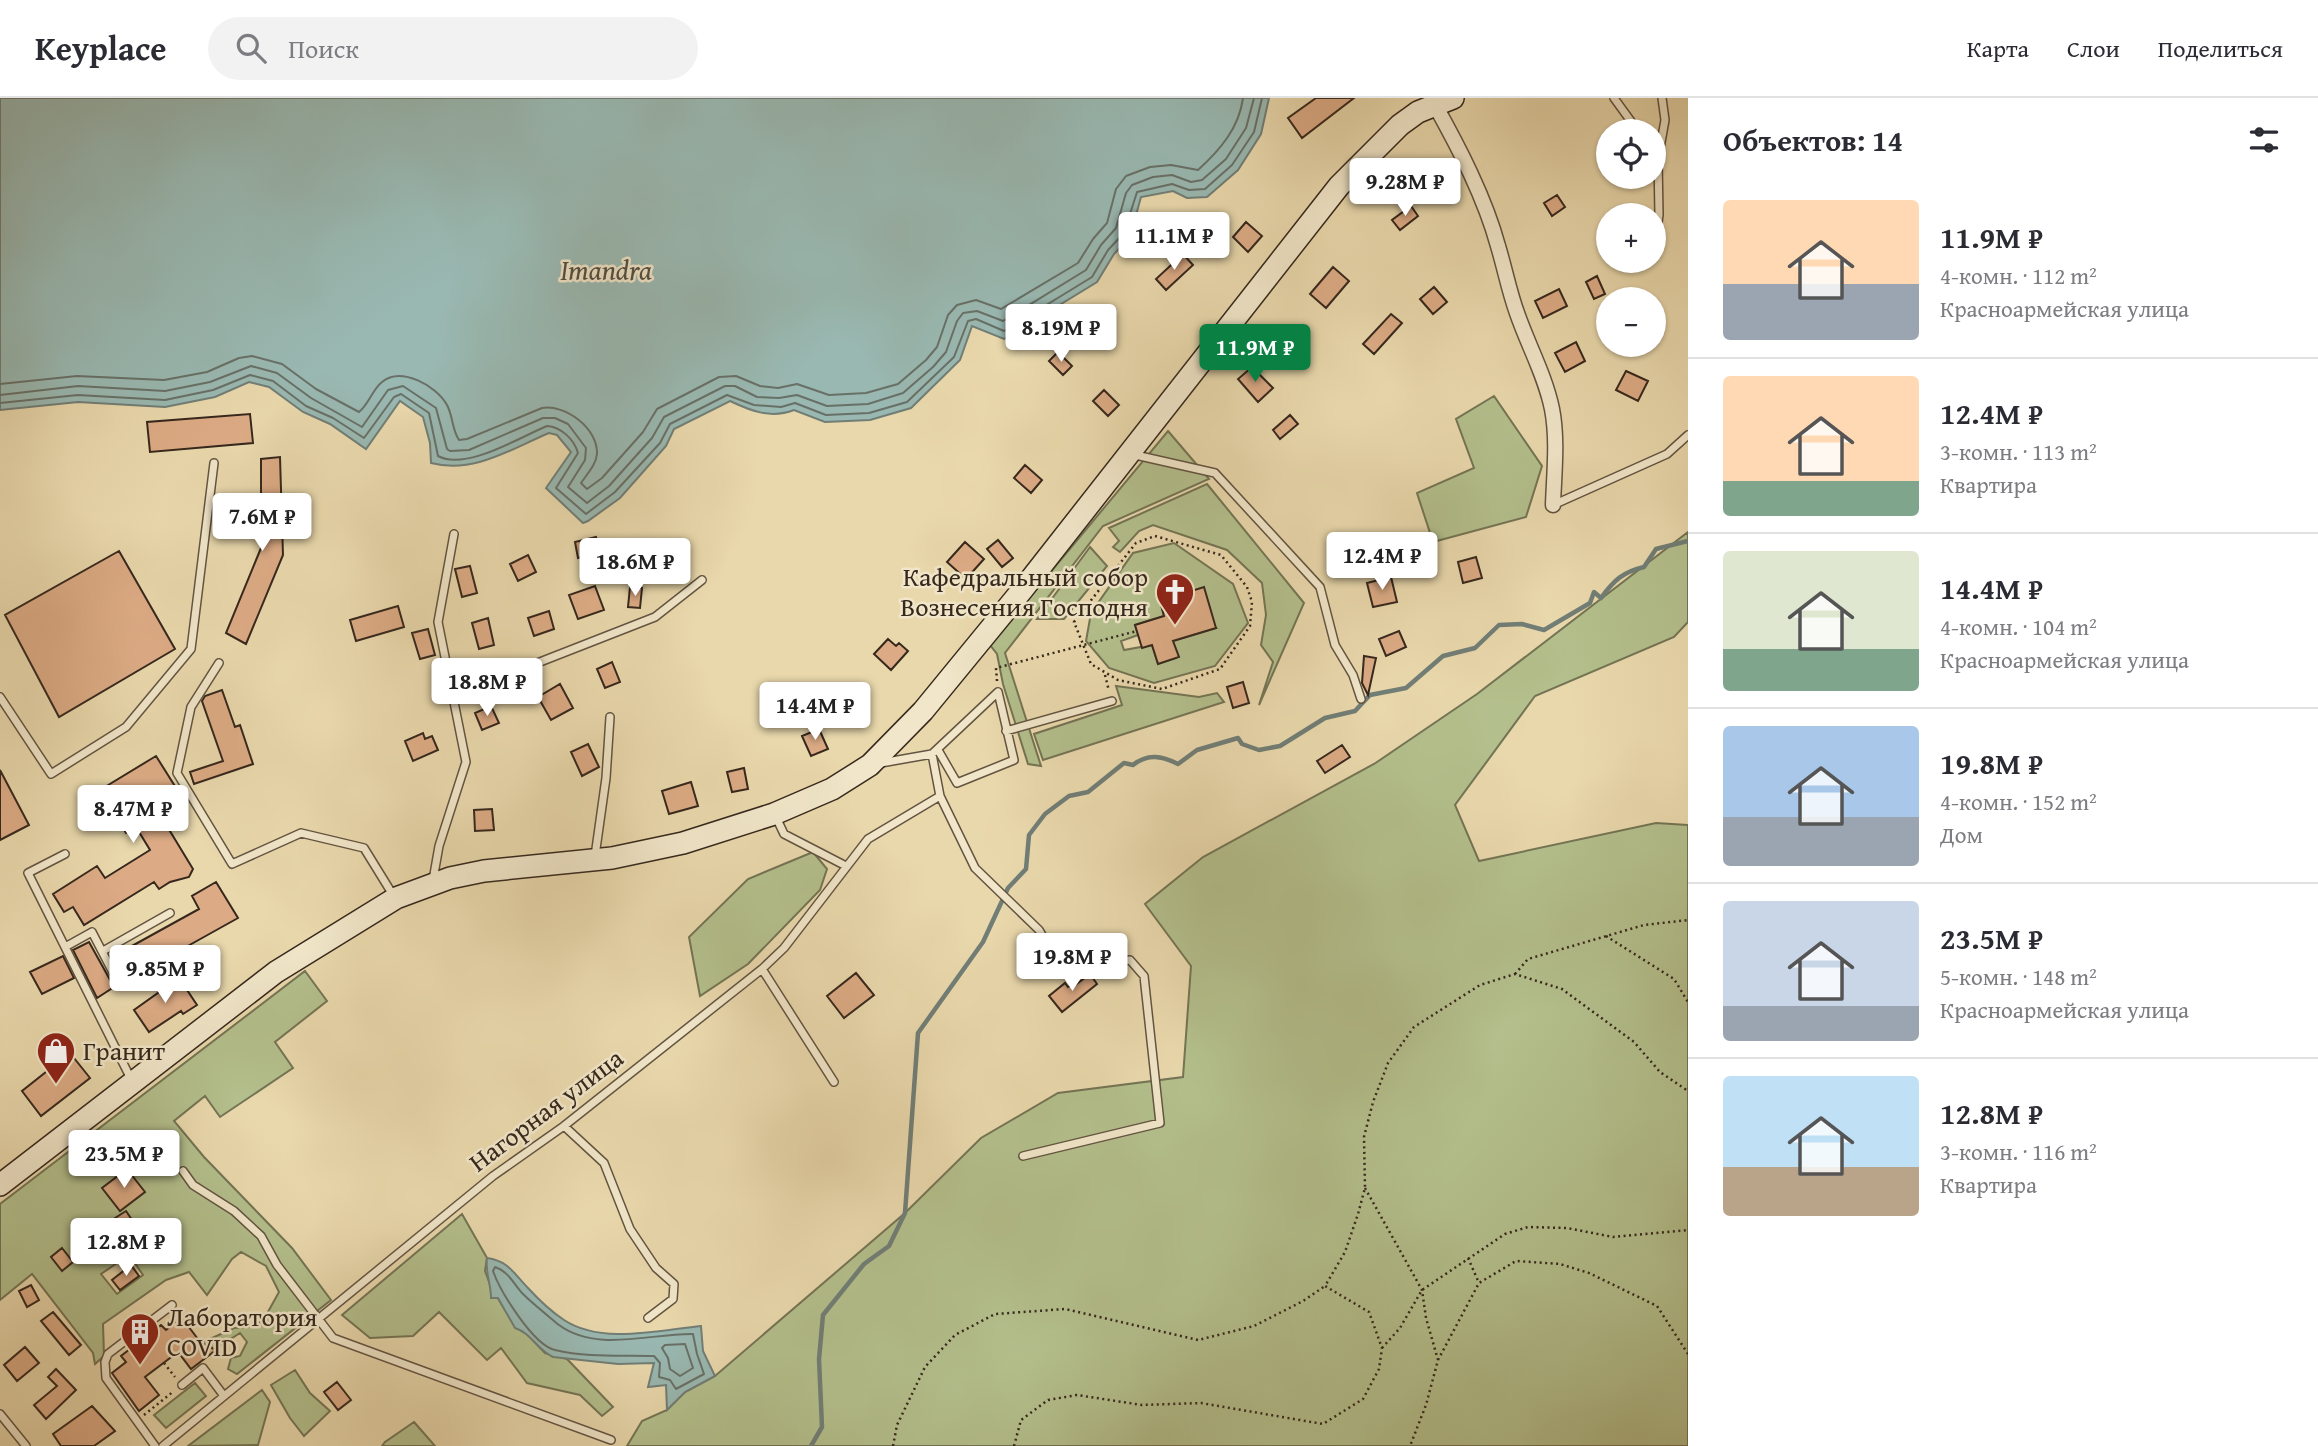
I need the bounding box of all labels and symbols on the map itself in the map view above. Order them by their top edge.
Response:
pin: 9.28M ₽ [1340,158,1470,218]
pin: 11.1M ₽ [1109,212,1239,272]
water label: Imandra [560,249,652,290]
pin: 8.19M ₽ [996,304,1126,364]
pin: 11.9M ₽ [1190,324,1320,384]
pin: 7.6M ₽ [205,494,319,553]
pin: 12.4M ₽ [1317,532,1447,592]
pin: 18.6M ₽ [570,538,700,598]
place label: Кафедральный собор Вознесения Господня [901,557,1148,626]
church icon: Кафедральный собор Вознесения Господня [1154,571,1196,626]
pin: 18.8M ₽ [422,658,552,718]
pin: 14.4M ₽ [750,682,880,742]
pin: 8.47M ₽ [68,786,198,845]
pin: 19.8M ₽ [1007,934,1137,993]
pin: 9.85M ₽ [100,946,230,1005]
shop icon: Гранит [35,1030,77,1085]
place label: Гранит [83,1031,166,1070]
street label: Нагорная улица [460,1038,632,1181]
pin: 23.5M ₽ [59,1130,189,1190]
pin: 12.8M ₽ [61,1218,191,1278]
place label: Лаборатория COVID [167,1297,317,1366]
building icon: Лаборатория COVID [119,1311,161,1366]

